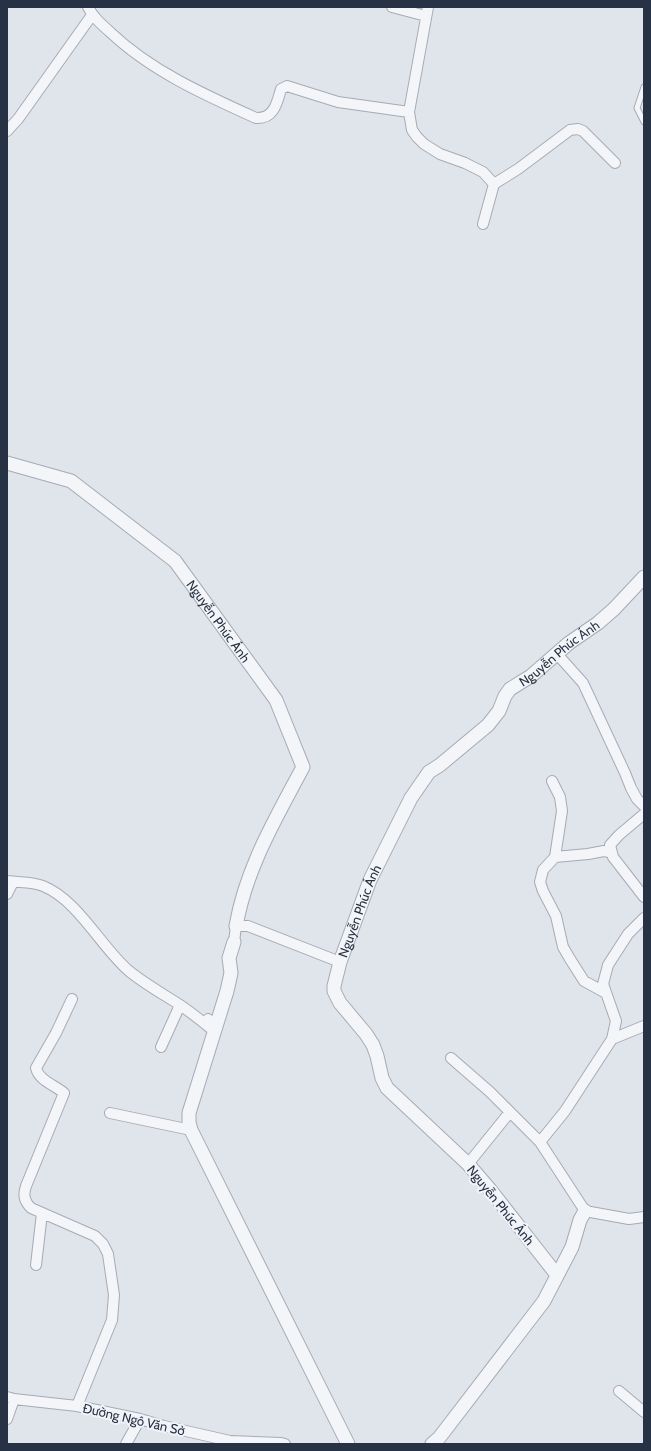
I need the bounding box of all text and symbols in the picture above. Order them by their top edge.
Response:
street label: Nguyễn Phúc Ánh [183,577,254,665]
street label: Nguyễn Phúc Ánh [516,617,602,690]
street label: Nguyễn Phúc Ánh [334,862,384,960]
street label: Nguyễn Phúc Ánh [464,1161,539,1248]
street label: Đường Ngô Văn Sở [81,1399,187,1439]

